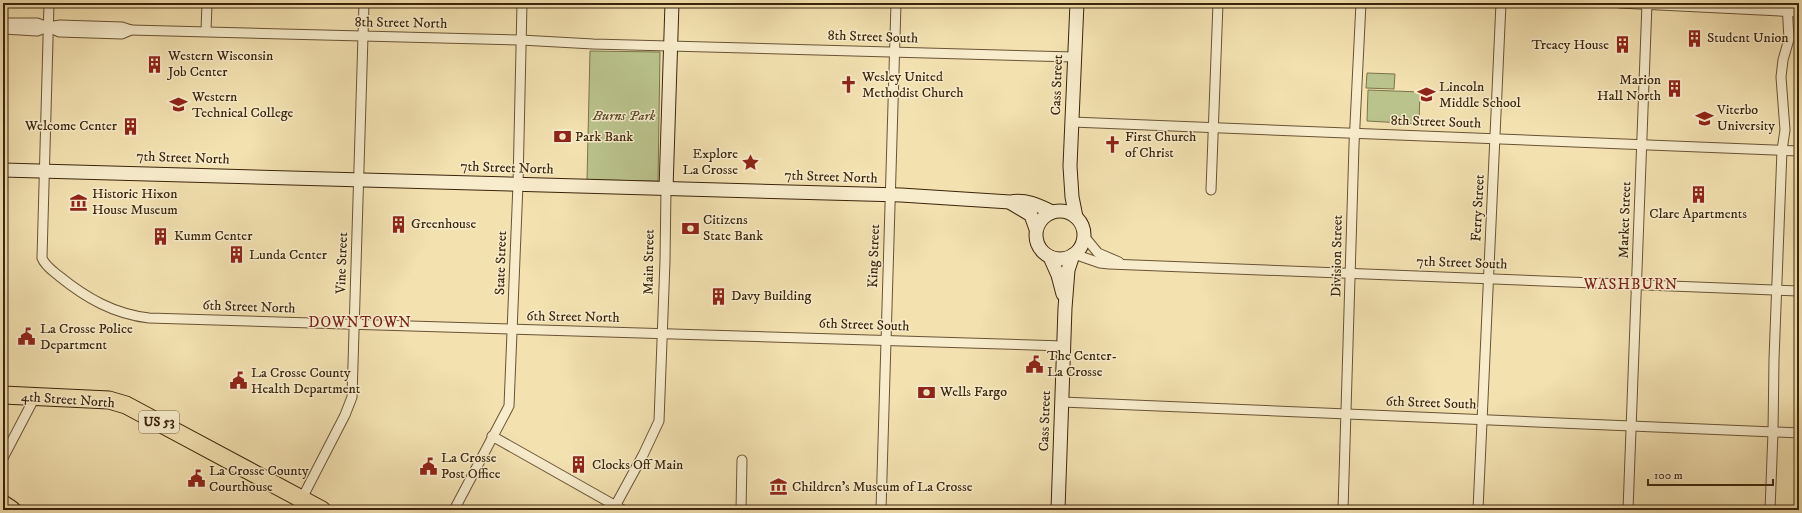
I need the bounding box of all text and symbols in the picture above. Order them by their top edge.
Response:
street label: 8th Street North [354,13,448,33]
street label: 8th Street South [827,26,919,48]
building icon: Student Union [1684,28,1704,48]
place label: Student Union [1707,29,1789,47]
building icon: Treacy House [1612,35,1632,55]
place label: Treacy House [1532,36,1609,54]
place label: Western Wisconsin Job Center [166,47,274,81]
building icon: Western Wisconsin Job Center [145,54,165,74]
street label: Cass Street [1047,54,1067,116]
place label: Wesley United Methodist Church [861,68,964,102]
place label: Marion Hall North [1597,71,1662,105]
church icon: Wesley United Methodist Church [839,75,859,95]
place label: Lincoln Middle School [1439,78,1522,112]
building icon: Marion Hall North [1664,78,1684,98]
school or university icon: Lincoln Middle School [1416,85,1436,105]
place label: Western Technical College [191,88,293,122]
school or university icon: Western Technical College [169,95,189,115]
place label: Viterbo University [1716,101,1775,135]
park label: Burns Park [592,107,655,125]
school or university icon: Viterbo University [1694,108,1714,128]
street label: 8th Street South [1390,111,1482,133]
building icon: Welcome Center [120,116,140,136]
place label: Welcome Center [24,117,118,135]
bank icon: Park Bank [552,127,572,147]
place label: Park Bank [575,128,633,146]
place label: First Church of Christ [1125,128,1197,162]
church icon: First Church of Christ [1102,135,1122,155]
place label: Explore La Crosse [683,145,738,179]
street label: 7th Street North [136,147,231,169]
place icon: Explore La Crosse [741,152,761,172]
street label: 7th Street North [460,157,555,179]
street label: 7th Street North [784,166,879,188]
street label: Ferry Street [1467,173,1489,242]
street label: Market Street [1615,181,1635,259]
building icon: Clare Apartments [1688,184,1708,204]
place label: Historic Hixon House Museum [92,185,178,219]
museum icon: Historic Hixon House Museum [69,192,89,212]
place label: Clare Apartments [1649,205,1747,223]
place label: Citizens State Bank [703,211,763,245]
building icon: Greenhouse [388,214,408,234]
street label: Division Street [1327,214,1347,297]
place label: Greenhouse [411,215,476,233]
bank icon: Citizens State Bank [680,218,700,238]
street label: King Street [864,223,884,288]
building icon: Kumm Center [151,226,171,246]
place label: Kumm Center [174,227,253,245]
street label: Main Street [639,228,659,295]
street label: State Street [491,230,511,295]
street label: Vine Street [332,231,352,295]
building icon: Lunda Center [226,245,246,265]
place label: Lunda Center [249,246,328,264]
street label: 7th Street South [1416,252,1508,274]
district label: WASHBURN [1583,275,1678,294]
building icon: Davy Building [708,286,728,306]
place label: Davy Building [731,287,811,305]
street label: 6th Street North [202,296,297,318]
street label: 6th Street North [526,307,620,327]
district label: DOWNTOWN [308,313,412,332]
street label: 6th Street South [818,314,910,336]
place label: La Crosse Police Department [40,320,133,354]
public building icon: La Crosse Police Department [17,327,37,347]
place label: The Center- La Crosse [1047,347,1117,381]
public building icon: The Center- La Crosse [1024,354,1044,374]
place label: La Crosse County Health Department [251,364,361,398]
public building icon: La Crosse County Health Department [228,371,248,391]
bank icon: Wells Fargo [917,382,937,402]
place label: Wells Fargo [939,383,1007,401]
street label: 4th Street North [20,388,116,412]
street label: Cass Street [1035,390,1055,452]
street label: 6th Street South [1385,392,1477,414]
road number: US 53 [139,411,179,433]
place label: La Crosse Post Office [441,449,501,483]
building icon: Clocks Off Main [569,455,589,475]
public building icon: La Crosse Post Office [418,456,438,476]
place label: Clocks Off Main [592,456,684,474]
scale bar [1648,461,1773,487]
place label: La Crosse County Courthouse [209,462,309,496]
text: 100 m [1654,468,1683,483]
public building icon: La Crosse County Courthouse [186,469,206,489]
museum icon: Children's Museum of La Crosse [769,477,789,497]
place label: Children's Museum of La Crosse [792,478,973,496]

